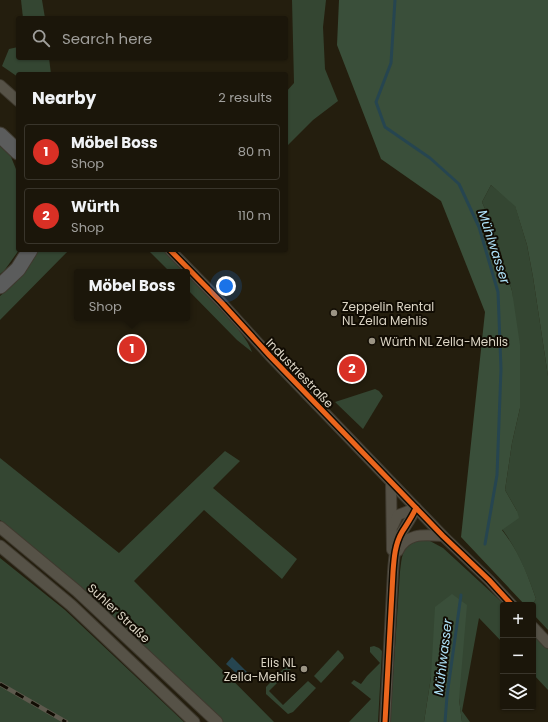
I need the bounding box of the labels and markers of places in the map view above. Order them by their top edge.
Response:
place label: Zeppelin Rental NL Zella Mehlis [342,298,434,329]
marker: Zeppelin Rental NL Zella Mehlis [329,308,339,318]
place label: Würth NL Zella-Mehlis [380,333,508,350]
pin: 1 [119,334,145,364]
marker: Würth NL Zella-Mehlis [367,336,377,346]
pin: 2 [339,354,365,384]
place label: Elis NL Zella-Mehlis [224,654,296,685]
marker: Elis NL Zella-Mehlis [299,664,309,674]

